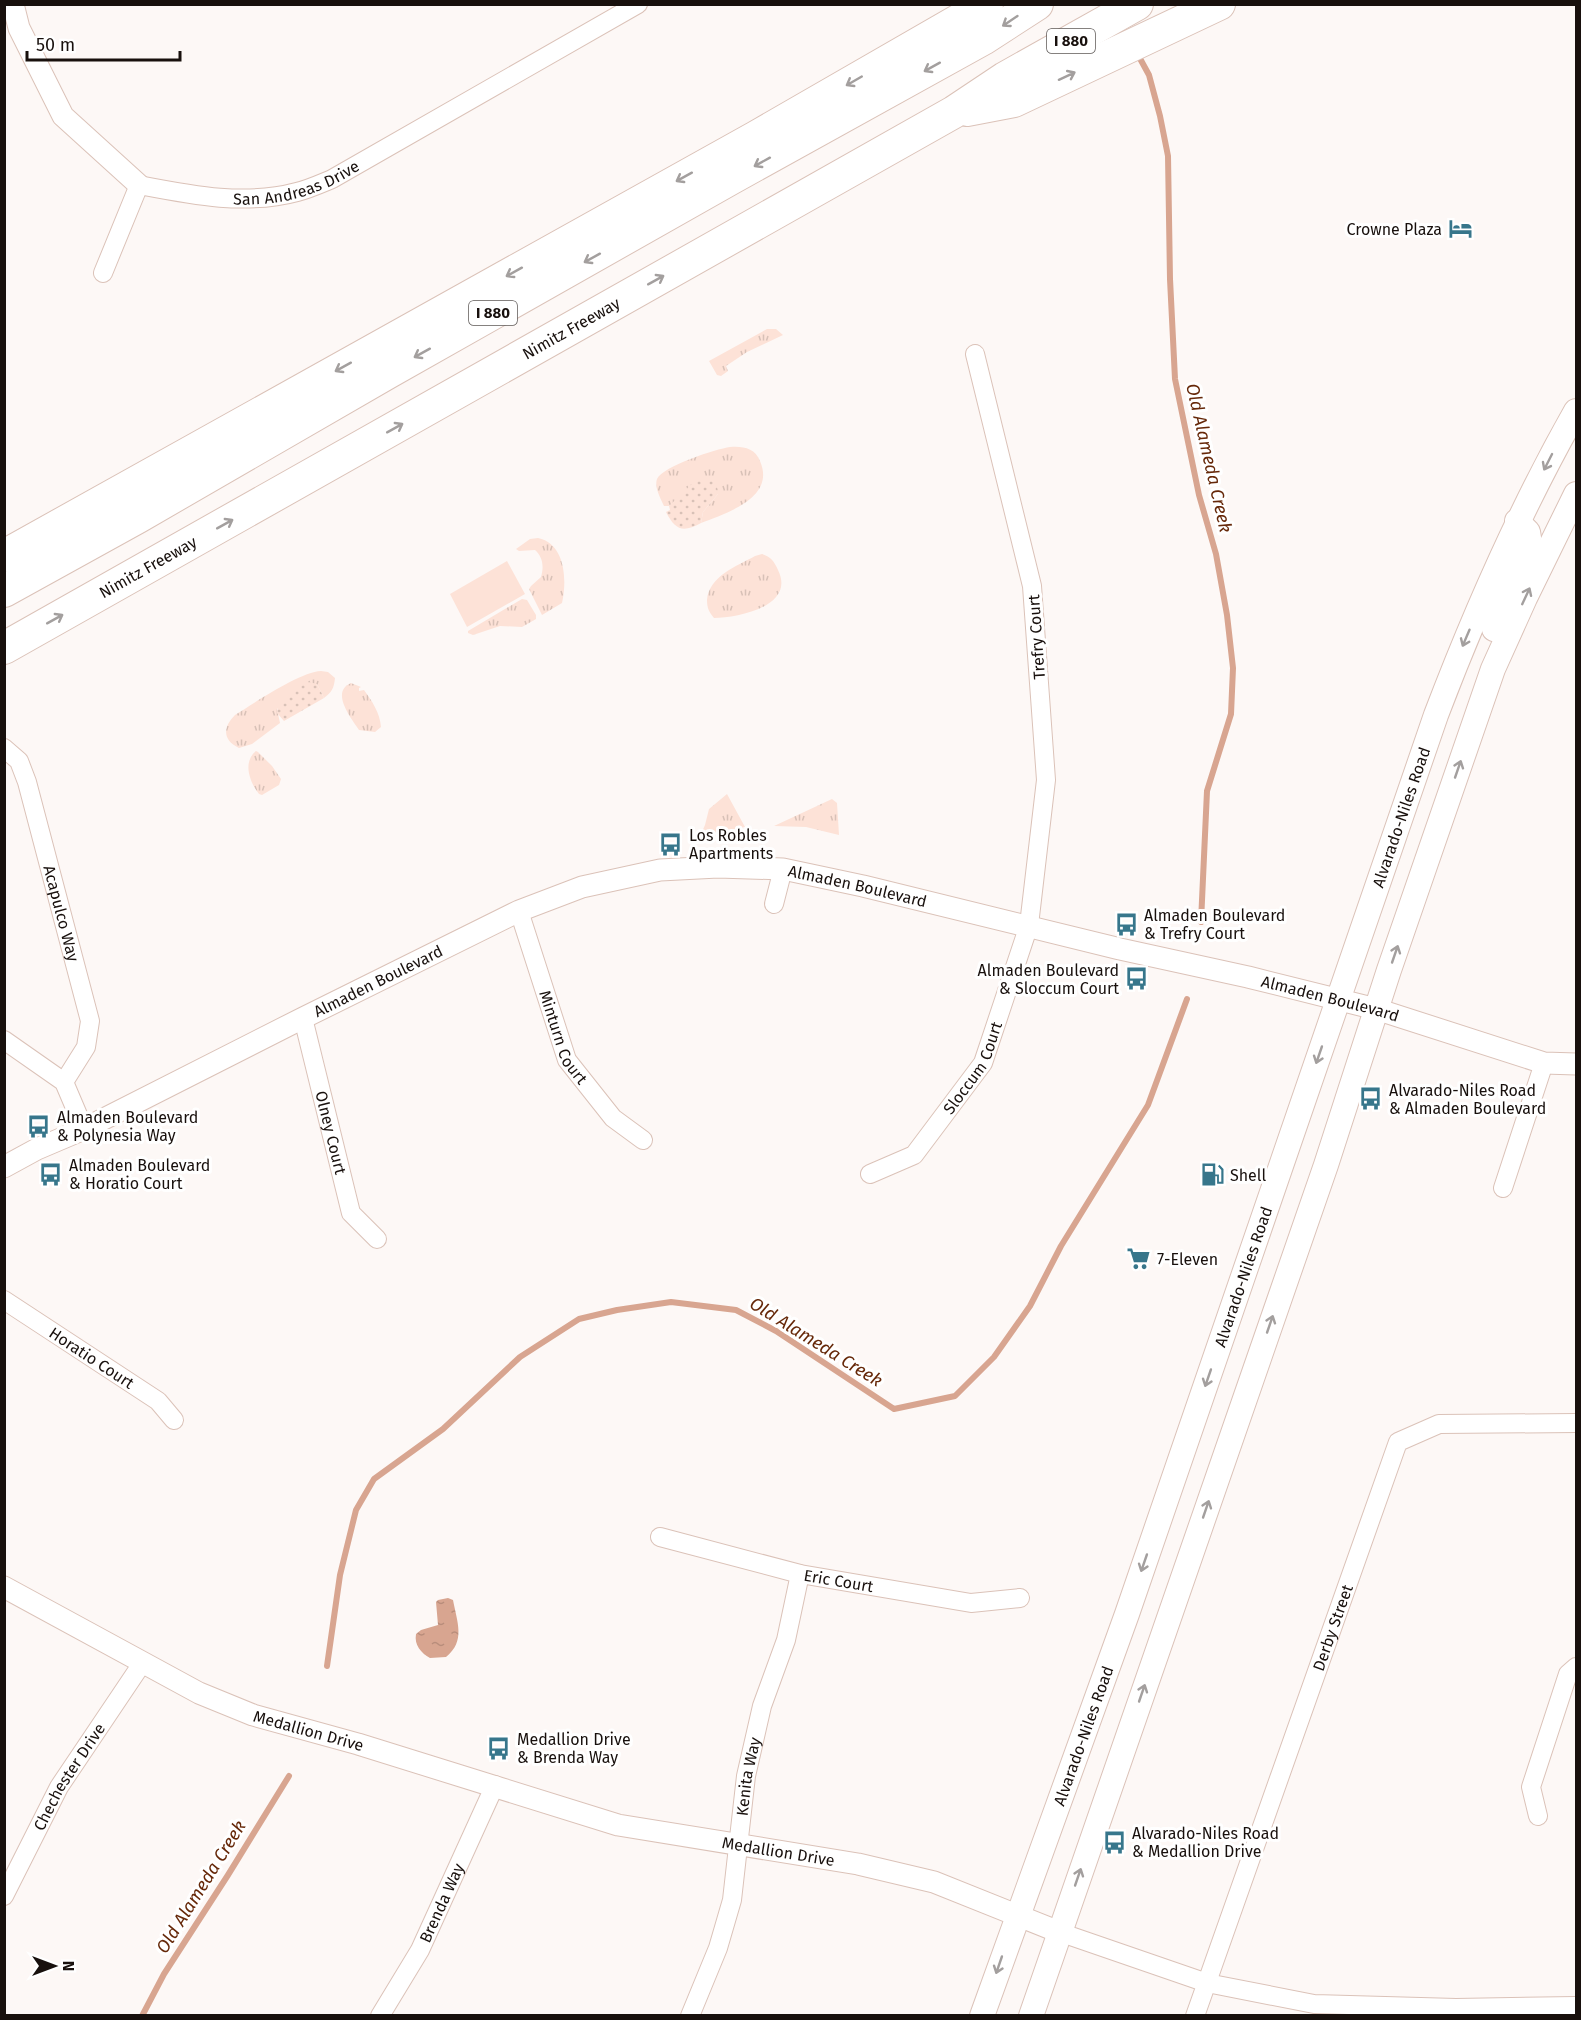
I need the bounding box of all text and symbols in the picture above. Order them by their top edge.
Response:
one-way arrow [1002,15,1018,27]
scale bar [27,24,180,62]
road number: I 880 [1047,29,1095,53]
text: 50 m [36,34,75,56]
one-way arrow [924,61,941,73]
one-way arrow [1058,70,1076,82]
one-way arrow [846,75,863,87]
street label: San Andreas Drive [233,156,363,209]
one-way arrow [753,156,770,168]
one-way arrow [676,171,693,183]
hotel icon: Crowne Plaza [1447,216,1473,242]
place label: Crowne Plaza [1347,220,1442,239]
one-way arrow [584,252,601,264]
one-way arrow [505,267,523,278]
one-way arrow [647,274,664,286]
street label: Nimitz Freeway [519,293,623,364]
road number: I 880 [469,301,517,325]
one-way arrow [414,347,431,359]
one-way arrow [335,361,352,373]
water label: Old Alameda Creek [1181,381,1237,535]
one-way arrow [386,421,403,433]
one-way arrow [1542,452,1553,470]
one-way arrow [216,517,233,529]
street label: Nimitz Freeway [96,532,200,602]
one-way arrow [1520,587,1532,605]
street label: Trefry Court [1024,594,1049,680]
one-way arrow [47,613,64,625]
one-way arrow [1460,629,1471,647]
street label: Alvarado-Niles Road [1368,745,1434,890]
one-way arrow [1453,760,1464,779]
place label: Los Robles Apartments [689,826,773,863]
bus stop icon: Los Robles Apartments [658,831,684,857]
street label: Almaden Boulevard [786,861,929,911]
street label: Acapulco Way [39,863,83,964]
place label: Almaden Boulevard & Trefry Court [1144,906,1285,943]
bus stop icon: Almaden Boulevard & Trefry Court [1113,911,1139,937]
street label: Almaden Boulevard [311,941,446,1021]
one-way arrow [1390,945,1401,964]
place label: Almaden Boulevard & Sloccum Court [978,961,1119,998]
bus stop icon: Almaden Boulevard & Sloccum Court [1124,966,1150,992]
street label: Almaden Boulevard [1259,972,1401,1026]
street label: Minturn Court [535,988,591,1088]
street label: Sloccum Court [939,1019,1006,1118]
one-way arrow [1312,1045,1323,1064]
place label: Alvarado-Niles Road & Almaden Boulevard [1389,1081,1546,1118]
bus stop icon: Alvarado-Niles Road & Almaden Boulevard [1358,1086,1384,1112]
street label: Olney Court [311,1089,350,1177]
place label: Almaden Boulevard & Polynesia Way [57,1108,198,1145]
bus stop icon: Almaden Boulevard & Polynesia Way [26,1113,52,1139]
place label: Almaden Boulevard & Horatio Court [69,1156,210,1193]
bus stop icon: Almaden Boulevard & Horatio Court [38,1161,64,1187]
fuel station icon: Shell [1199,1162,1225,1188]
place label: Shell [1230,1166,1267,1185]
street label: Alvarado-Niles Road [1210,1204,1276,1350]
supermarket icon: 7-Eleven [1126,1246,1152,1272]
place label: 7-Eleven [1157,1250,1218,1269]
water label: Old Alameda Creek [745,1292,887,1392]
one-way arrow [1266,1315,1277,1334]
street label: Horatio Court [45,1323,138,1393]
one-way arrow [1201,1368,1212,1387]
one-way arrow [1202,1500,1213,1518]
one-way arrow [1138,1553,1149,1572]
street label: Eric Court [802,1566,875,1596]
street label: Derby Street [1309,1582,1357,1673]
street label: Alvarado-Niles Road [1050,1663,1117,1808]
one-way arrow [1138,1684,1149,1703]
street label: Medallion Drive [251,1707,366,1755]
street label: Chechester Drive [30,1720,109,1834]
place label: Medallion Drive & Brenda Way [517,1730,631,1767]
bus stop icon: Medallion Drive & Brenda Way [486,1735,512,1761]
street label: Kenita Way [733,1735,765,1817]
water label: Old Alameda Creek [151,1816,251,1958]
place label: Alvarado-Niles Road & Medallion Drive [1132,1824,1279,1861]
bus stop icon: Alvarado-Niles Road & Medallion Drive [1101,1829,1127,1855]
street label: Medallion Drive [721,1833,836,1870]
street label: Brenda Way [416,1860,468,1946]
one-way arrow [1074,1868,1085,1887]
north arrow [24,1936,84,1996]
one-way arrow [993,1955,1004,1974]
text: N [59,1961,78,1971]

